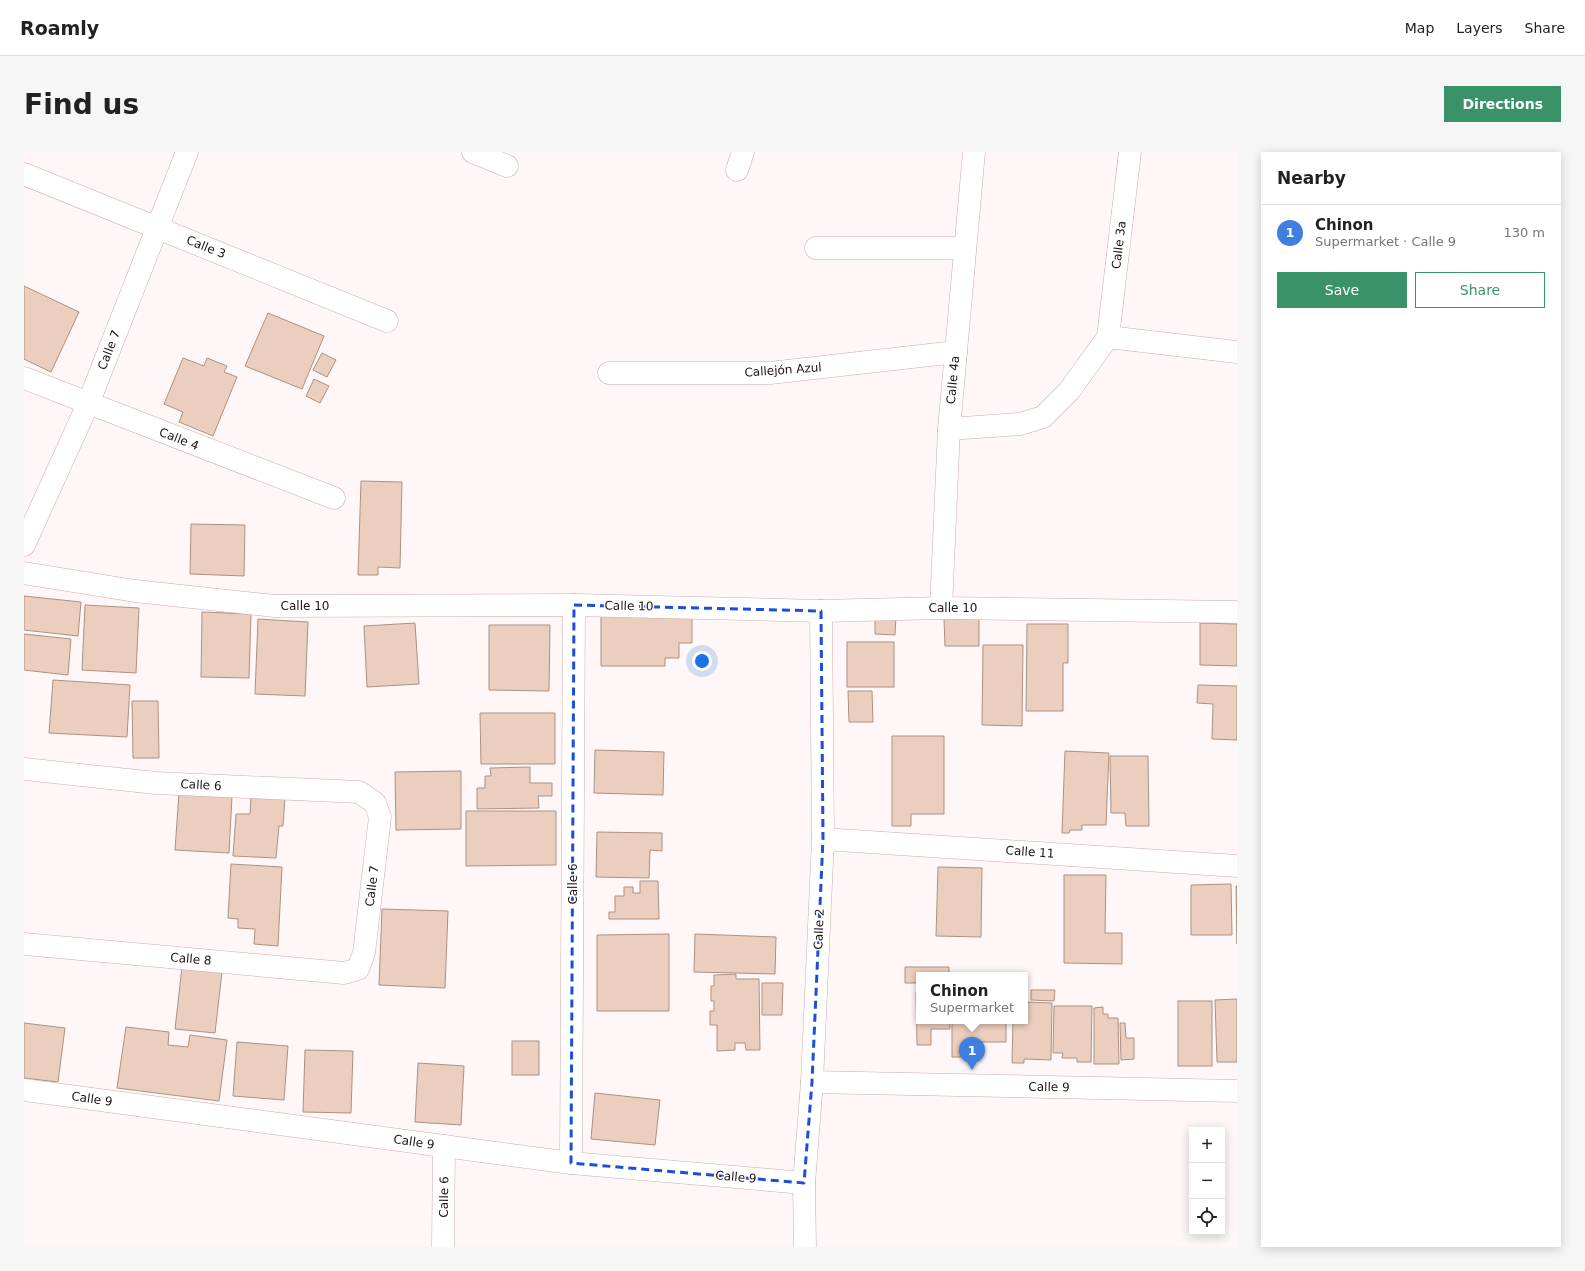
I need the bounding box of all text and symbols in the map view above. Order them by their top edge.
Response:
text: Roamly [20,17,99,39]
text: Map [1405,20,1434,36]
text: Layers [1456,20,1503,36]
text: Share [1525,20,1565,36]
button: Directions [1444,86,1561,122]
text: Find us [24,88,139,121]
text: Nearby [1277,168,1346,188]
text: Chinon [1315,216,1374,234]
street label: Calle 3a [1109,220,1129,270]
text: 1 [1285,225,1295,240]
text: 130 m [1503,225,1545,240]
street label: Calle 3 [184,233,228,261]
text: Supermarket · Calle 9 [1315,234,1456,249]
button: Save [1277,272,1407,308]
button: Share [1415,272,1545,308]
street label: Calle 7 [95,328,123,372]
street label: Calle 4a [944,355,962,405]
street label: Callejón Azul [744,360,822,380]
street label: Calle 4 [157,425,201,453]
street label: Calle 10 [281,599,329,613]
street label: Calle 10 [604,599,654,613]
street label: Calle 10 [929,601,977,615]
your location [692,651,712,671]
street label: Calle 6 [180,777,222,793]
street label: Calle 11 [1005,843,1055,861]
street label: Calle 6 [566,863,580,905]
street label: Calle 7 [363,865,381,907]
street label: Calle 2 [811,908,827,950]
street label: Calle 8 [170,950,212,968]
popup [916,972,1028,1024]
text: Chinon [930,982,989,1000]
text: Supermarket [930,1000,1014,1015]
pin: 1 [959,1037,985,1070]
street label: Calle 9 [1028,1080,1070,1094]
street label: Calle 9 [71,1089,113,1109]
map controls [1189,1127,1225,1235]
button: + [1189,1127,1225,1163]
street label: Calle 9 [393,1132,435,1152]
button: − [1189,1163,1225,1199]
street label: Calle 9 [715,1168,757,1186]
street label: Calle 6 [437,1176,451,1218]
button: locate [1189,1199,1225,1235]

